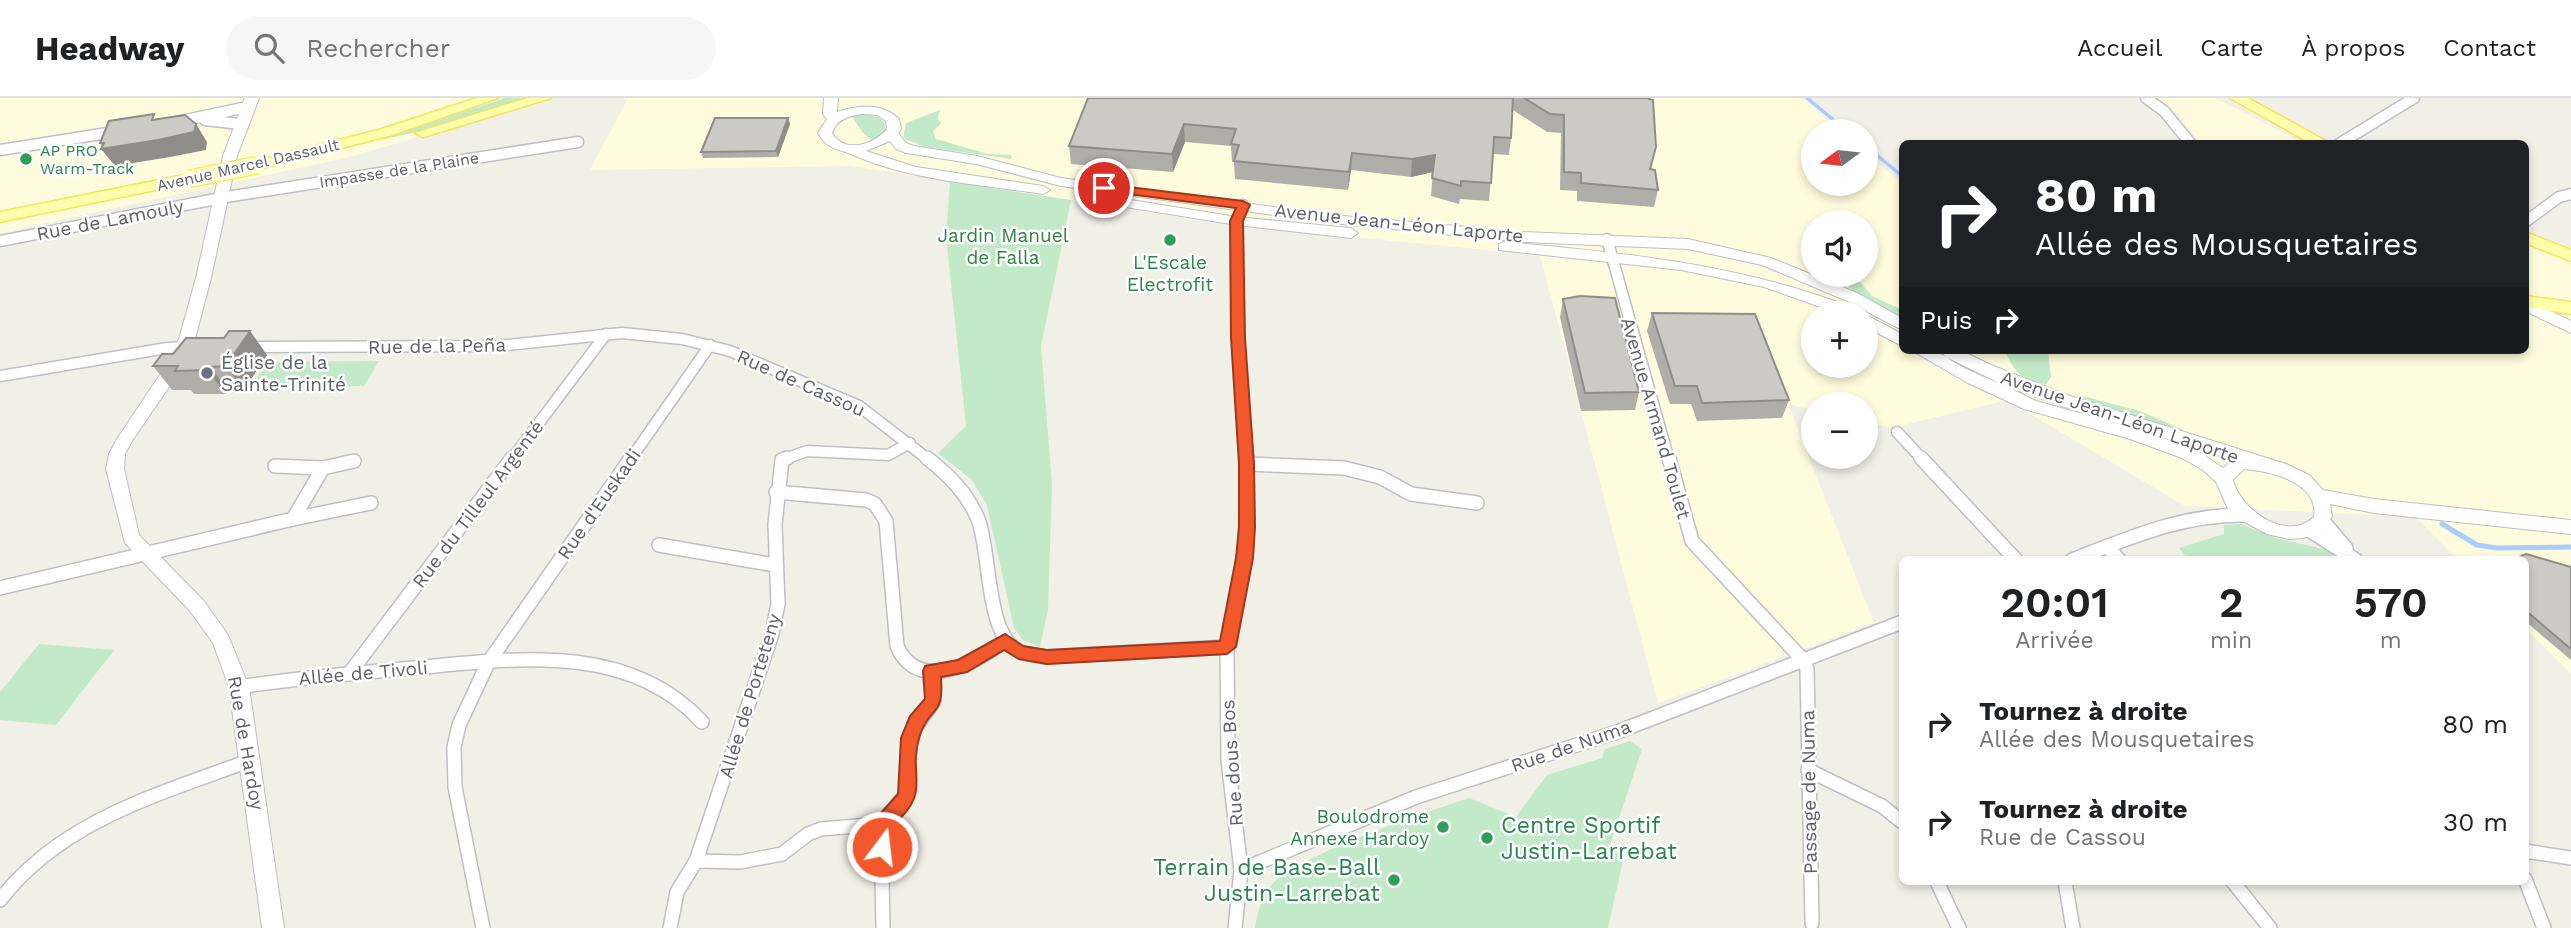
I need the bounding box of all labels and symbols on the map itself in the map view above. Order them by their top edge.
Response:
north arrow [1801,119,1878,196]
street label: Avenue Marcel Dassault [155,135,341,195]
place label: AP PRO Warm-Track [40,141,134,178]
street label: Impasse de la Plaine [318,148,480,192]
marker: AP PRO Warm-Track [18,151,34,167]
pin [1074,158,1134,218]
street label: Rue de Lamouly [34,194,186,246]
street label: Avenue Jean-Léon Laporte [1273,198,1525,248]
park label: Jardin Manuel de Falla [938,224,1069,269]
marker: L'Escale Electrofit [1162,232,1178,248]
place label: L'Escale Electrofit [1127,251,1213,296]
street label: Avenue Armand Toulet [1616,315,1696,521]
street label: Rue de la Peña [368,333,507,359]
street label: Rue de Cassou [733,344,869,422]
place label: Église de la Sainte-Trinité [221,351,346,396]
marker: Église de la Sainte-Trinité [199,365,215,381]
street label: Avenue Jean-Léon Laporte [1998,365,2242,469]
street label: Rue du Tilleul Argenté [407,416,549,592]
street label: Rue d'Euskadi [552,444,646,564]
street label: Allée de Porteteny [714,611,786,781]
street label: Allée de Tivoli [297,656,429,690]
street label: Rue de Hardoy [223,674,269,812]
street label: Rue dous Bos [1216,699,1248,827]
street label: Passage de Numa [1796,709,1822,874]
street label: Rue de Numa [1508,715,1634,777]
place label: Boulodrome Annexe Hardoy [1290,805,1429,850]
position arrow [845,810,919,884]
place label: Centre Sportif Justin-Larrebat [1501,812,1677,865]
marker: Boulodrome Annexe Hardoy [1435,819,1451,835]
marker: Centre Sportif Justin-Larrebat [1479,830,1495,846]
place label: Terrain de Base-Ball Justin-Larrebat [1153,854,1380,907]
marker: Terrain de Base-Ball Justin-Larrebat [1386,872,1402,888]

